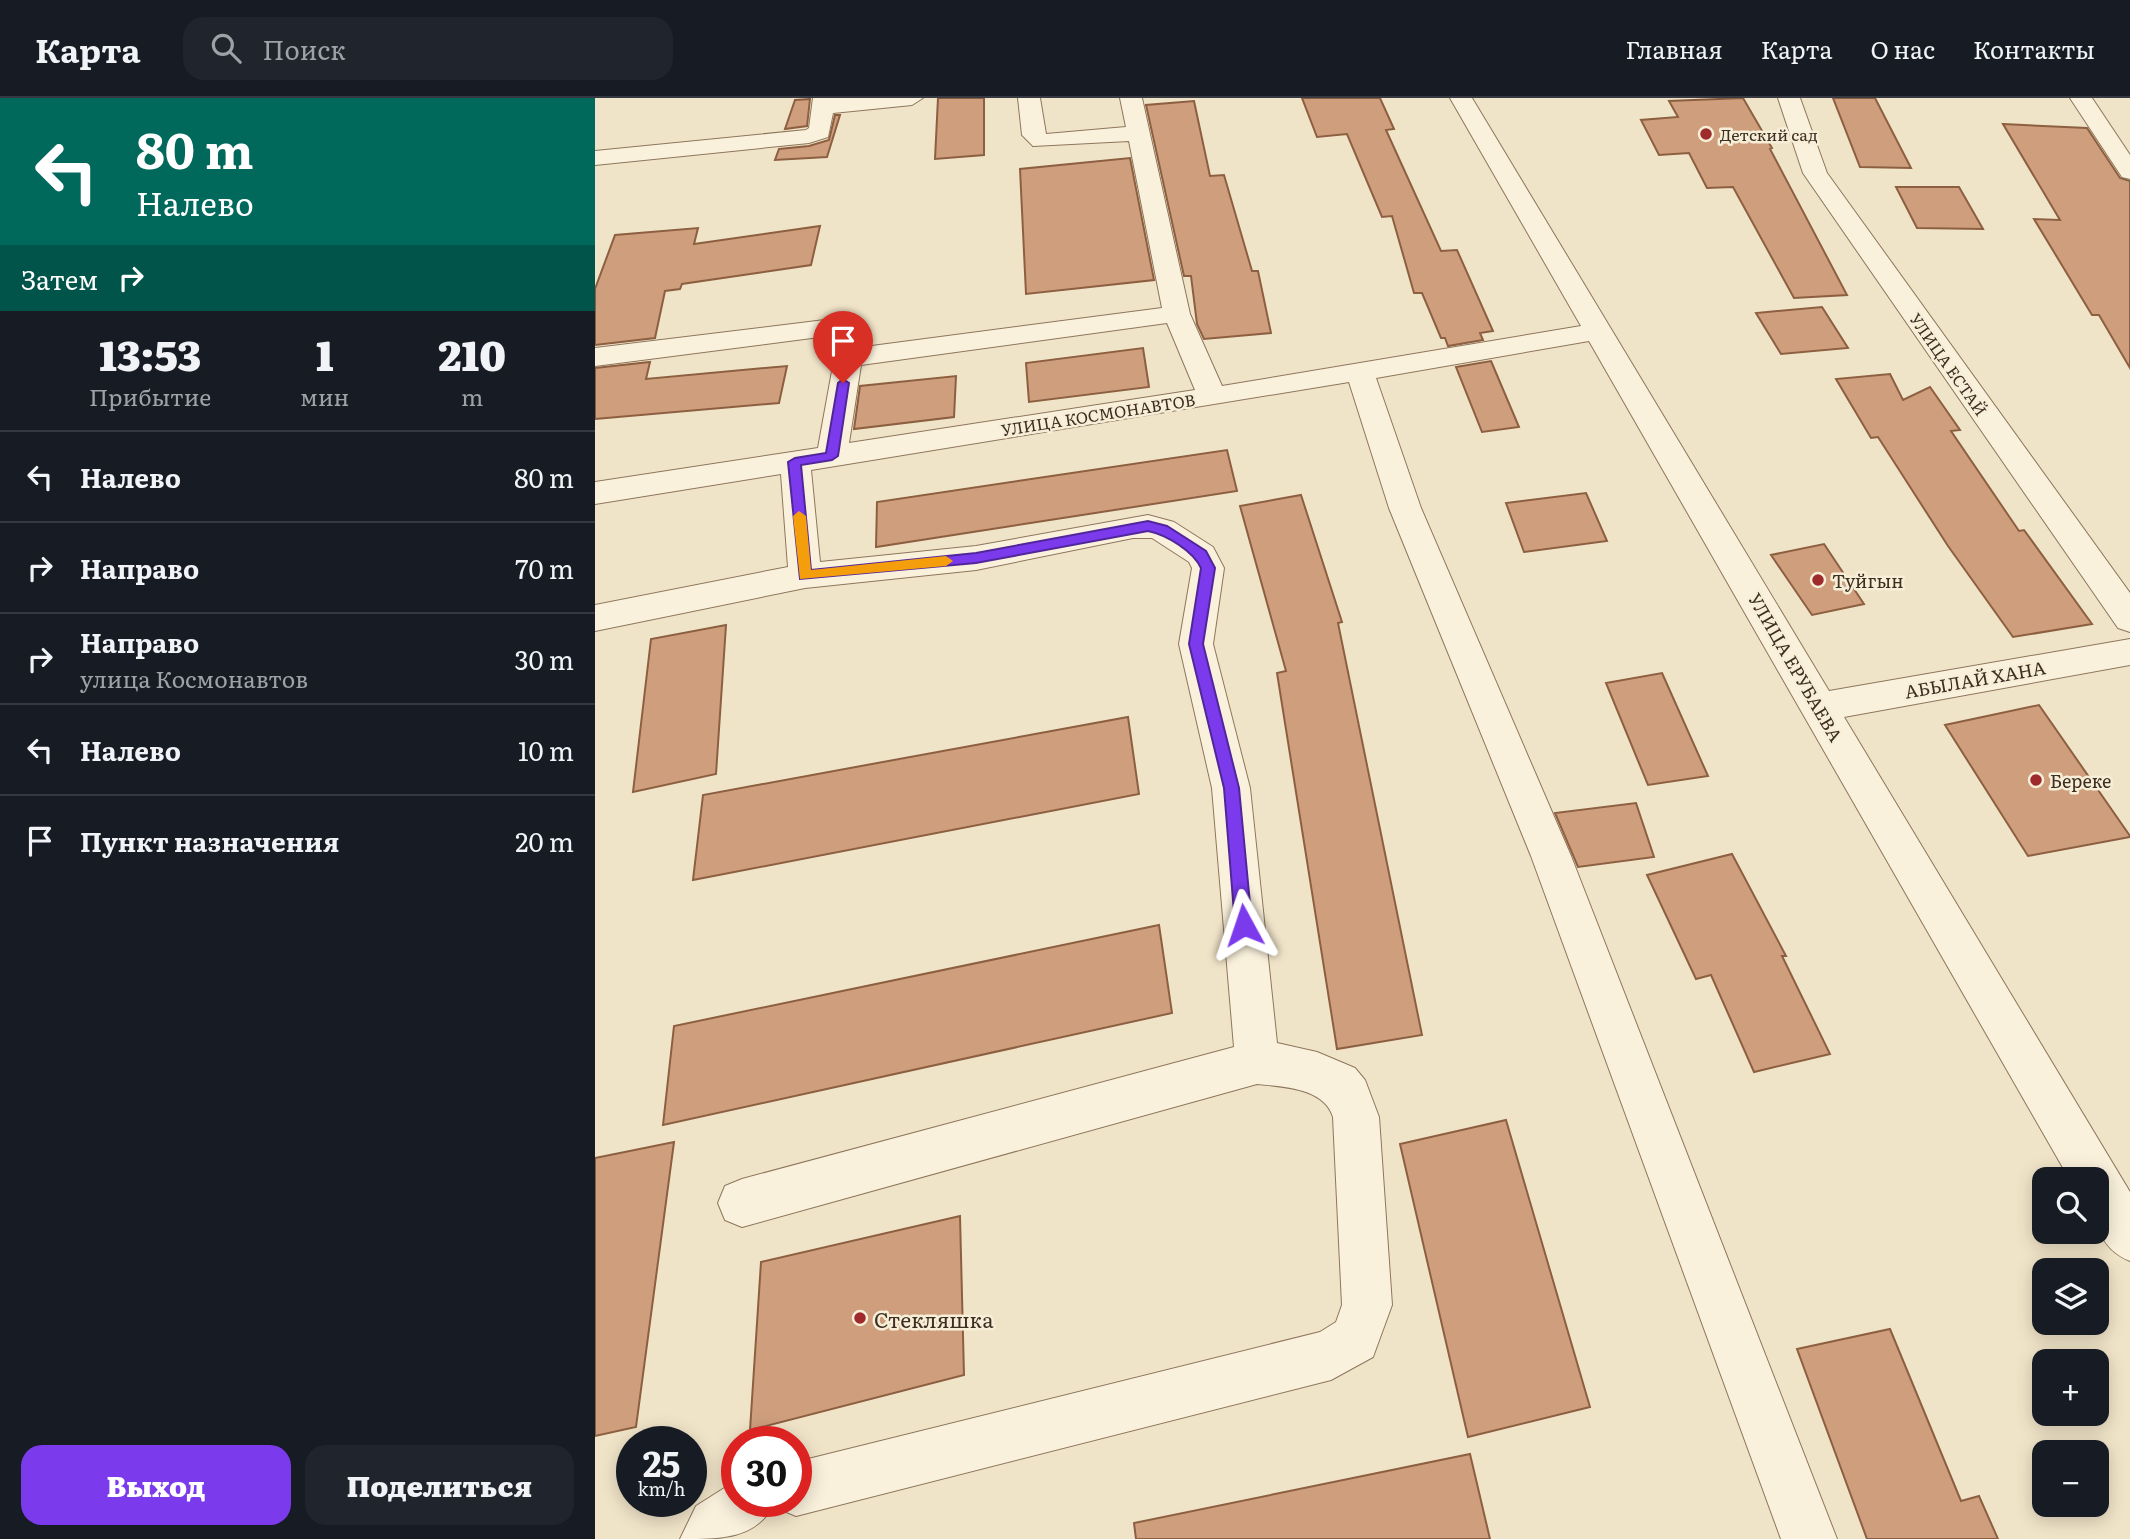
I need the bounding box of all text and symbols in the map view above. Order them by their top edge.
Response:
search box [183,17,673,80]
text: Карта [35,24,141,73]
icon: search [207,29,245,67]
text: Поиск [263,29,346,68]
text: Главная [1625,31,1723,66]
text: Карта [1761,31,1833,66]
text: О нас [1871,31,1935,66]
text: Контакты [1973,31,2095,66]
text: 80 m [136,111,254,184]
place label: Детский сад [1720,122,1818,146]
icon: left [21,126,112,217]
marker: Детский сад [1698,126,1714,142]
text: Налево [136,178,254,226]
text: Затем [21,259,98,298]
icon: right [112,259,150,297]
street label: УЛИЦА ЕСТАЙ [1905,308,1993,420]
pin [813,311,873,383]
text: 13:53 [99,322,201,384]
text: 1 [316,322,334,384]
text: 210 [438,322,506,384]
icon: arrive [824,322,862,360]
text: Прибытие [89,379,211,413]
text: мин [300,379,349,413]
text: m [461,379,483,413]
street label: УЛИЦА КОСМОНАВТОВ [999,387,1197,441]
text: Налево [80,457,181,496]
text: 80 m [514,457,574,496]
icon: left [21,458,59,496]
text: Направо [80,548,199,587]
text: 70 m [515,548,574,587]
icon: right [21,549,59,587]
place label: Туйгын [1832,567,1903,594]
marker: Туйгын [1810,572,1826,588]
street label: УЛИЦА ЕРУБАЕВА [1742,587,1850,747]
text: Направо [80,622,199,661]
text: 30 m [514,639,574,678]
icon: right [21,640,59,678]
street label: АБЫЛАЙ ХАНА [1902,653,2048,705]
text: улица Космонавтов [80,661,308,695]
text: Налево [80,730,181,769]
text: 10 m [518,730,574,769]
icon: left [21,731,59,769]
place label: Береке [2050,767,2111,794]
marker: Береке [2028,772,2044,788]
text: Пункт назначения [80,821,339,860]
text: 20 m [515,821,574,860]
icon: arrive [21,822,59,860]
position arrow [1207,888,1281,962]
map controls [2032,1167,2109,1517]
button: search [2032,1167,2109,1244]
button: layers [2032,1258,2109,1335]
place label: Стекляшка [874,1303,994,1334]
marker: Стекляшка [852,1310,868,1326]
button: + [2032,1349,2109,1426]
speed limit sign: 30 [721,1426,812,1517]
text: 25 [643,1436,680,1488]
button: − [2032,1440,2109,1517]
button: Выход [21,1445,291,1525]
button: Поделиться [305,1445,574,1525]
text: km/h [638,1475,685,1502]

